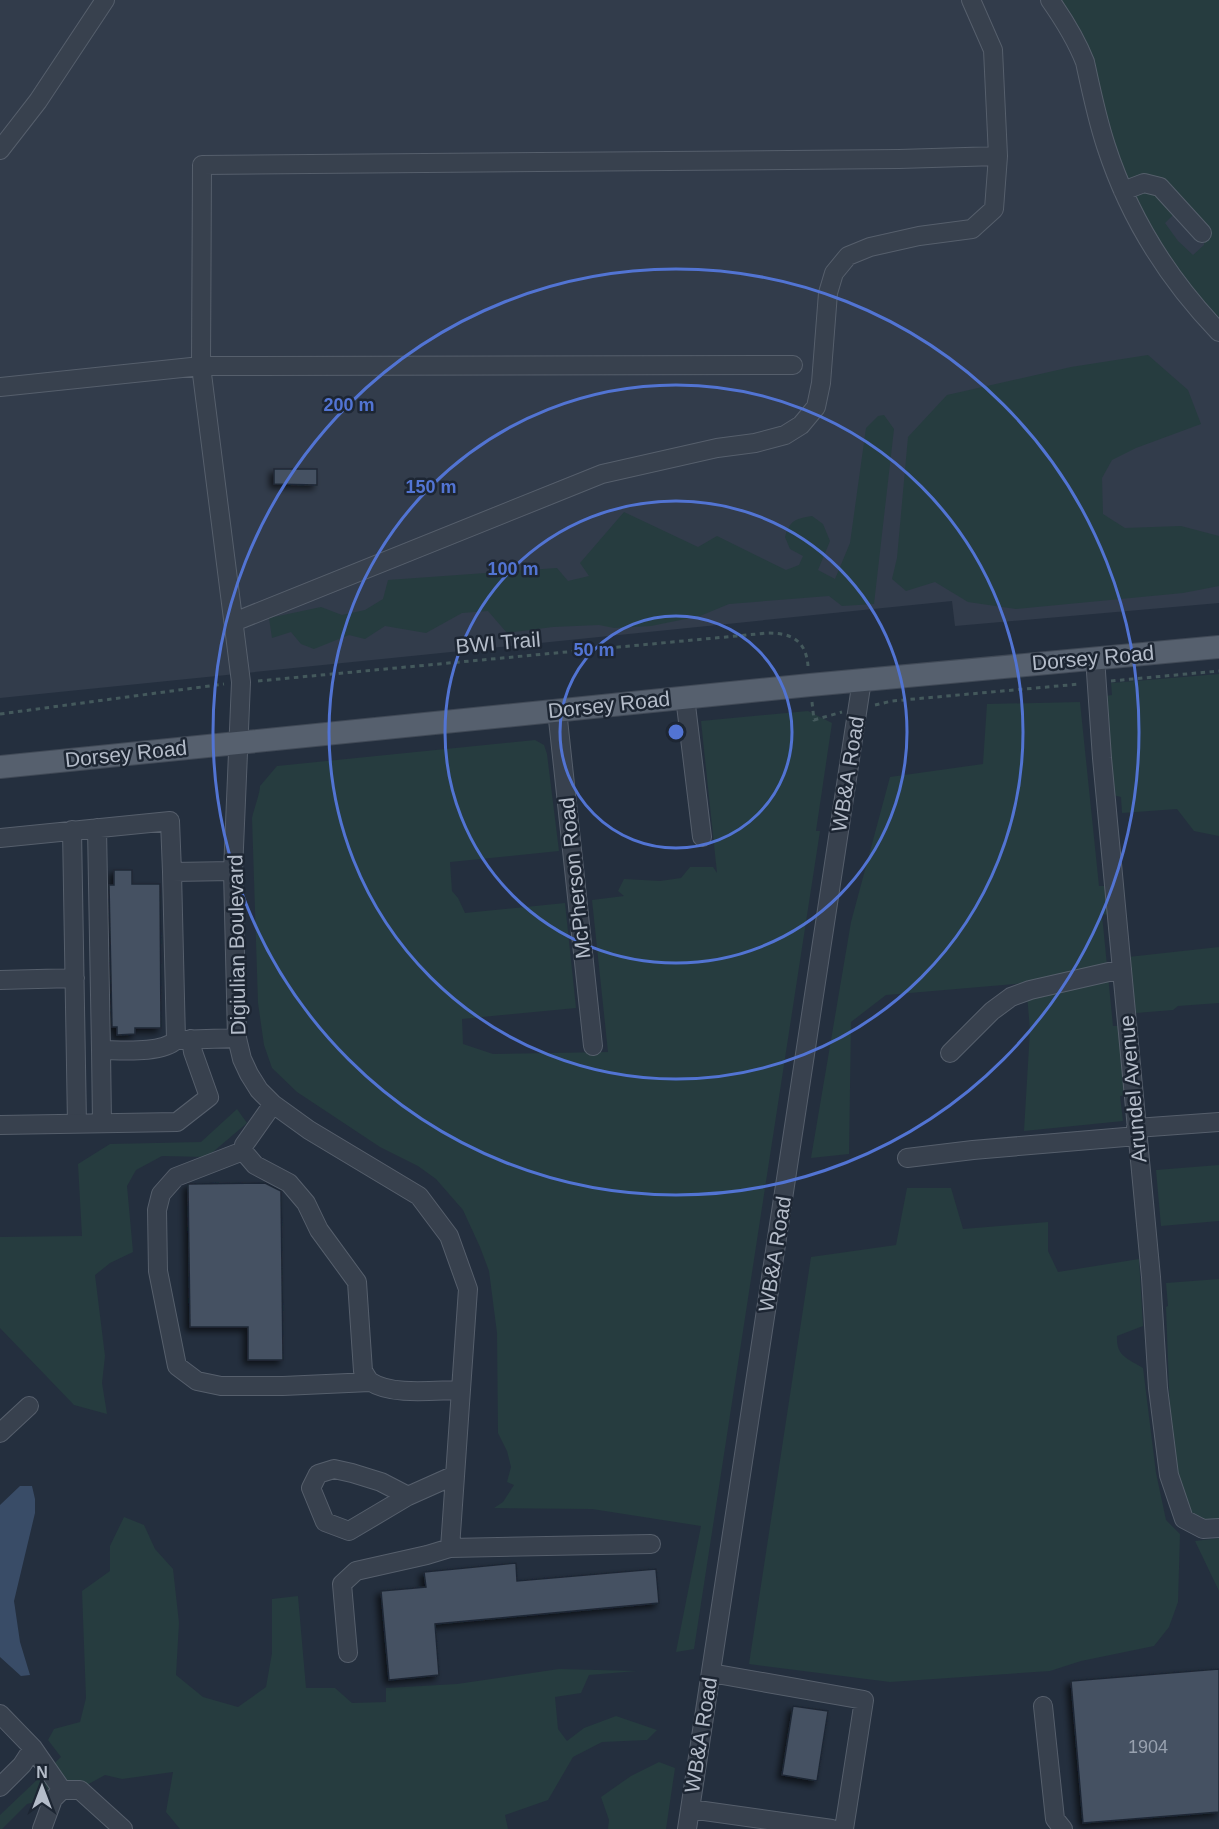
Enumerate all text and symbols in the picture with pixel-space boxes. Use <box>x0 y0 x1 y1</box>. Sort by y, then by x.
text: 200 m <box>323 395 375 415</box>
text: 150 m <box>405 477 457 497</box>
text: 100 m <box>487 559 539 579</box>
street label: BWI Trail <box>455 627 541 658</box>
text: 50 m <box>573 640 615 660</box>
street label: Dorsey Road <box>1031 641 1155 674</box>
street label: Dorsey Road <box>547 687 671 722</box>
street label: WB&A Road <box>827 714 868 833</box>
centre of rings <box>666 722 686 742</box>
street label: Dorsey Road <box>64 736 188 771</box>
street label: McPherson Road <box>555 796 594 960</box>
street label: Digiulian Boulevard <box>223 854 250 1036</box>
street label: Arundel Avenue <box>1115 1014 1150 1164</box>
street label: WB&A Road <box>754 1194 795 1313</box>
street label: WB&A Road <box>680 1675 721 1794</box>
house number: 1904 <box>1128 1737 1168 1757</box>
north arrow <box>12 1757 72 1817</box>
text: N <box>36 1764 48 1781</box>

